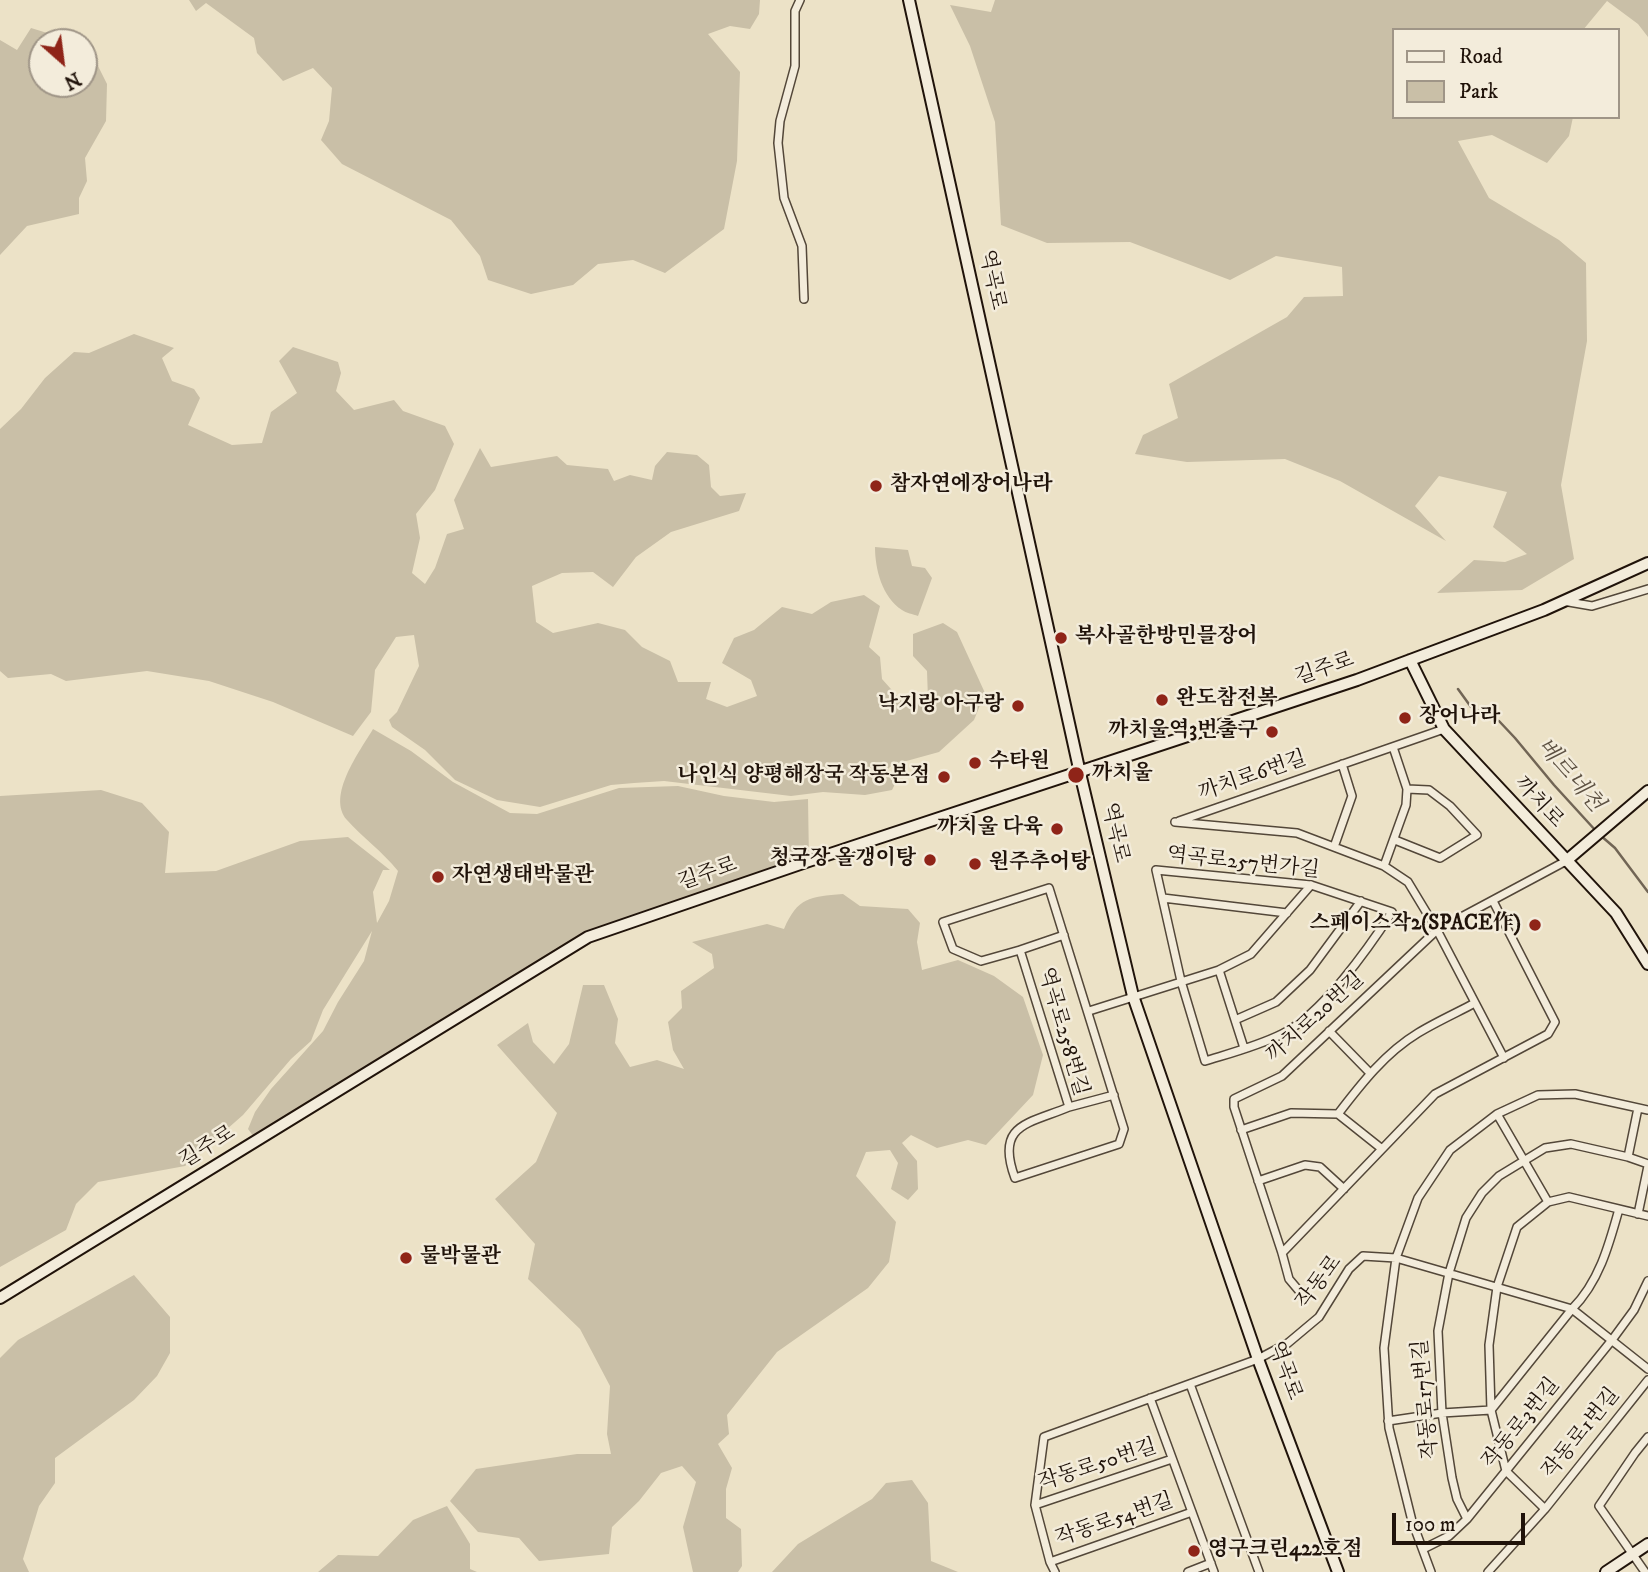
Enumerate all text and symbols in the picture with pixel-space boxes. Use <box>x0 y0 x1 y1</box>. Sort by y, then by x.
north arrow <box>28 28 98 98</box>
legend <box>1392 28 1620 119</box>
text: Road <box>1459 44 1503 70</box>
text: N <box>60 66 84 94</box>
text: Park <box>1459 79 1498 105</box>
street label: 역곡로 <box>972 248 1010 312</box>
place label: 참자연에장어나라 <box>890 473 1052 499</box>
marker: 참자연에장어나라 <box>868 478 884 494</box>
place label: 복사골한방민믈장어 <box>1075 625 1258 651</box>
marker: 복사골한방민믈장어 <box>1053 630 1069 646</box>
street label: 길주로 <box>1292 648 1358 692</box>
place label: 완도참전복 <box>1176 687 1277 713</box>
marker: 완도참전복 <box>1154 692 1170 708</box>
place label: 낙지랑 아구랑 <box>878 693 1004 719</box>
marker: 낙지랑 아구랑 <box>1010 698 1026 714</box>
place label: 장어나라 <box>1419 705 1500 731</box>
marker: 장어나라 <box>1397 710 1413 726</box>
place label: 까치울역3번출구 <box>1108 719 1258 745</box>
marker: 까치울역3번출구 <box>1264 724 1280 740</box>
water label: 베르네천 <box>1529 733 1609 819</box>
street label: 까치로6번길 <box>1196 747 1310 807</box>
place label: 수타원 <box>989 750 1050 776</box>
marker: 수타원 <box>967 755 983 771</box>
place label: 까치울 <box>1092 762 1153 788</box>
place label: 나인식 양평해장국 작동본점 <box>678 764 930 790</box>
marker: 까치울 <box>1066 765 1086 785</box>
marker: 나인식 양평해장국 작동본점 <box>936 769 952 785</box>
street label: 까치로 <box>1508 772 1568 834</box>
street label: 역곡로 <box>1095 801 1133 865</box>
place label: 까치울 다육 <box>937 816 1043 842</box>
marker: 까치울 다육 <box>1049 821 1065 837</box>
street label: 역곡로257번가길 <box>1165 843 1321 885</box>
place label: 청국장 올갱이탕 <box>769 847 916 873</box>
place label: 원주추어탕 <box>989 851 1090 877</box>
marker: 청국장 올갱이탕 <box>922 852 938 868</box>
street label: 길주로 <box>675 853 741 897</box>
marker: 원주추어탕 <box>967 856 983 872</box>
place label: 자연생태박물관 <box>452 864 594 890</box>
marker: 자연생태박물관 <box>430 869 446 885</box>
place label: 스페이스작2(SPACE作) <box>1310 912 1521 938</box>
marker: 스페이스작2(SPACE作) <box>1527 917 1543 933</box>
street label: 역곡로258번길 <box>1032 965 1092 1099</box>
street label: 까치로20번길 <box>1262 967 1370 1069</box>
street label: 길주로 <box>176 1121 240 1175</box>
place label: 물박물관 <box>420 1245 501 1271</box>
marker: 물박물관 <box>398 1250 414 1266</box>
street label: 작동로 <box>1292 1251 1348 1315</box>
street label: 역곡로 <box>1262 1338 1306 1404</box>
street label: 작동로17번길 <box>1409 1338 1445 1460</box>
street label: 작동로3번길 <box>1478 1374 1566 1474</box>
street label: 작동로1번길 <box>1538 1384 1626 1484</box>
street label: 작동로50번길 <box>1036 1435 1160 1497</box>
street label: 작동로54번길 <box>1053 1489 1177 1553</box>
scale bar <box>1396 1498 1529 1542</box>
text: 100 m <box>1405 1512 1456 1538</box>
place label: 영구크린422호점 <box>1208 1538 1362 1564</box>
marker: 영구크린422호점 <box>1186 1543 1202 1559</box>

